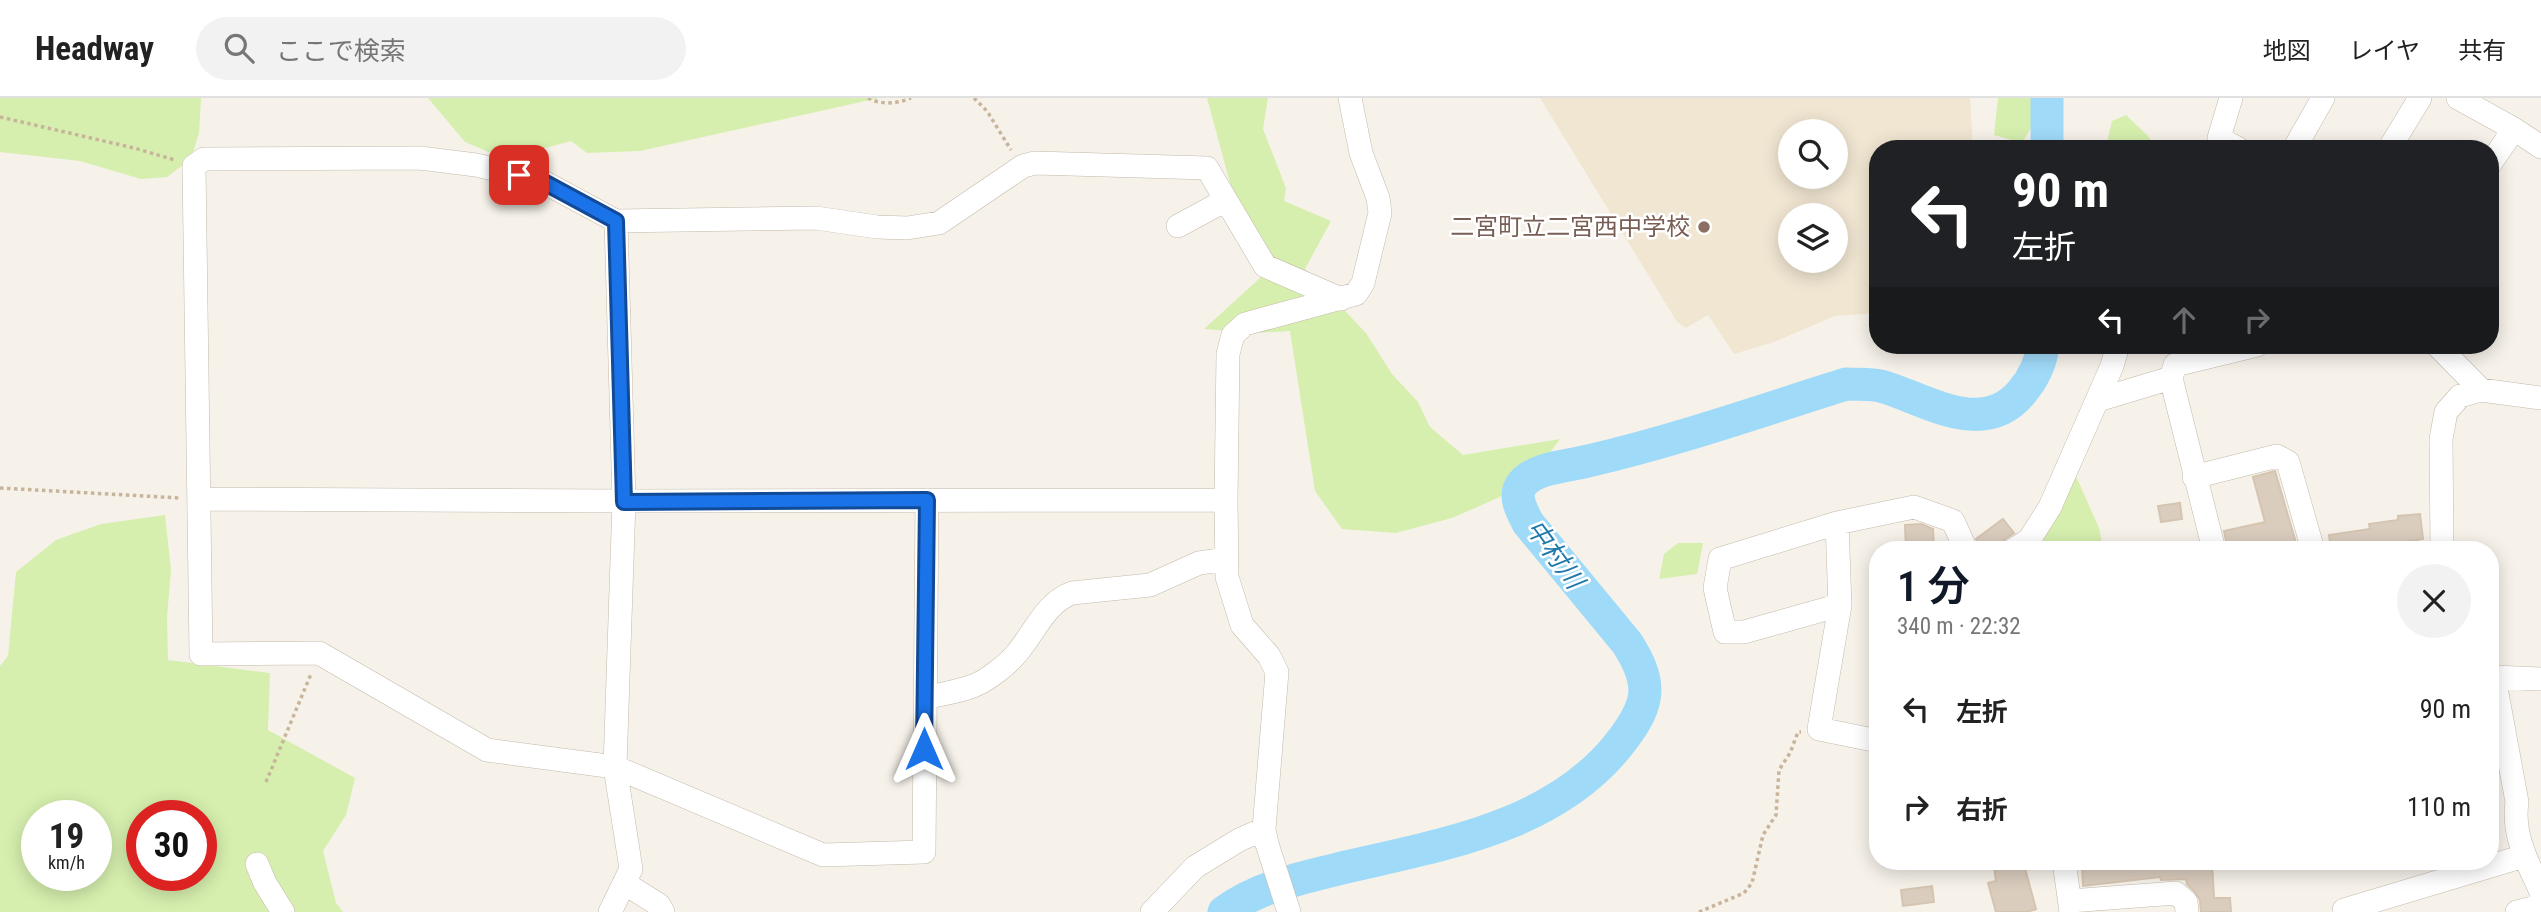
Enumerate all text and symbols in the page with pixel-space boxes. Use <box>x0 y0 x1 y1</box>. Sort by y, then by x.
search box <box>196 17 686 80</box>
text: Headway <box>35 29 154 68</box>
icon: search <box>220 29 258 67</box>
text: ここで検索 <box>276 36 406 66</box>
text: 地図 <box>2263 37 2311 65</box>
text: レイヤ <box>2349 37 2420 65</box>
text: 共有 <box>2458 37 2506 65</box>
map controls <box>1778 119 1848 273</box>
button: search <box>1778 119 1848 189</box>
pin <box>489 145 549 205</box>
icon: arrive <box>500 156 538 194</box>
text: 90 m <box>2012 162 2109 219</box>
icon: left <box>1897 168 1988 259</box>
button: layers <box>1778 203 1848 273</box>
place label: 二宮町立二宮西中学校 <box>1450 213 1690 241</box>
marker: 二宮町立二宮西中学校 <box>1696 219 1712 235</box>
text: 左折 <box>2012 228 2076 266</box>
icon: left <box>2092 301 2130 339</box>
icon: ahead <box>2165 301 2203 339</box>
icon: right <box>2238 301 2276 339</box>
water label: 中村川 <box>1520 514 1592 597</box>
text: 1 分 <box>1897 562 1970 611</box>
button: close <box>2397 564 2471 638</box>
text: 340 m · 22:32 <box>1897 613 2021 640</box>
icon: left <box>1897 690 1935 728</box>
text: 90 m <box>2420 694 2471 724</box>
text: 左折 <box>1956 697 2008 727</box>
position arrow <box>887 712 961 786</box>
icon: right <box>1897 788 1935 826</box>
text: 110 m <box>2407 792 2471 822</box>
text: 右折 <box>1956 795 2008 825</box>
speed limit sign: 30 <box>126 800 217 891</box>
text: 19 <box>49 816 84 857</box>
text: km/h <box>48 852 85 873</box>

